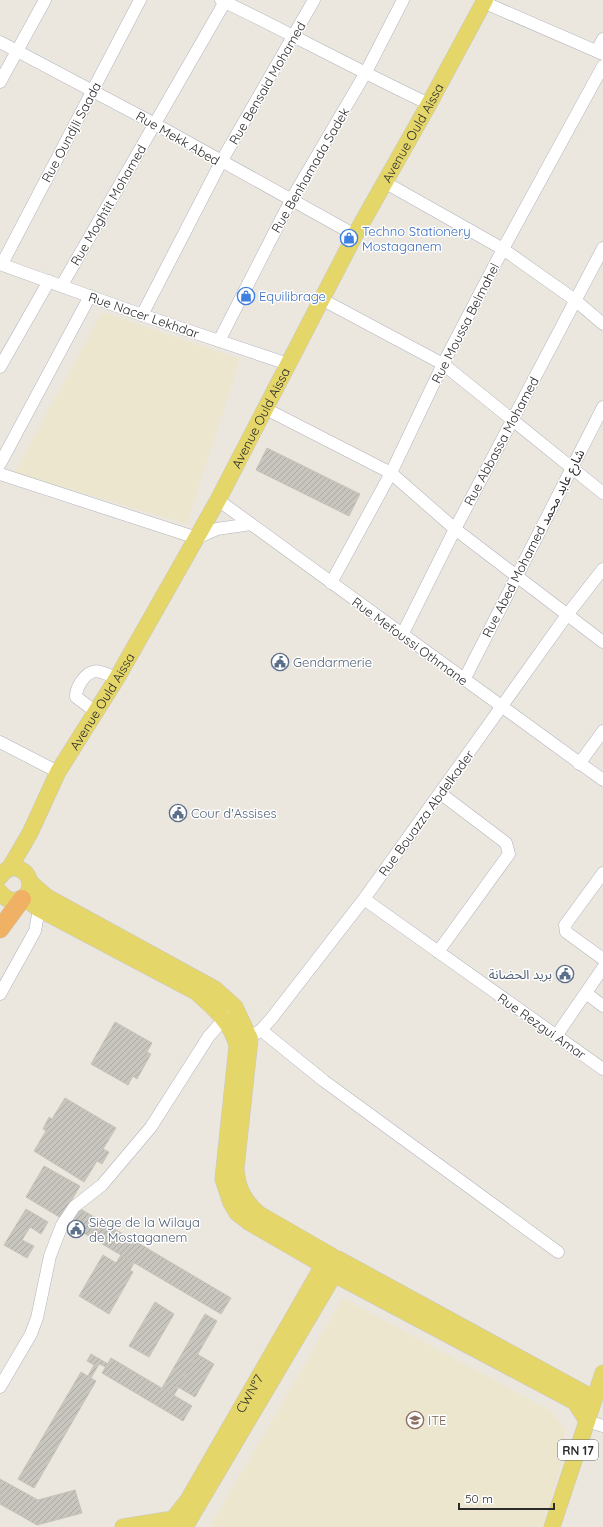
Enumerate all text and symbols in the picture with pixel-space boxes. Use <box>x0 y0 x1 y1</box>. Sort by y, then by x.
street label: Rue Bensaid Mohamed <box>225 19 309 147</box>
street label: Rue Oundjli Saada <box>38 79 104 185</box>
street label: Avenue Ould Aissa <box>378 80 447 185</box>
street label: Rue Benhamada Sadek <box>268 105 352 235</box>
street label: Rue Mekk Abed <box>133 108 223 168</box>
street label: Rue Moghtit Mohamed <box>67 142 149 268</box>
place label: Techno Stationery Mostaganem <box>362 223 471 254</box>
shop icon: Techno Stationery Mostaganem <box>339 228 359 248</box>
street label: Rue Moussa Belmahel <box>428 260 502 386</box>
shop icon: Equilibrage <box>236 286 256 306</box>
place label: Equilibrage <box>259 288 326 304</box>
street label: Rue Nacer Lekhdar <box>86 289 202 341</box>
street label: Avenue Ould Aissa <box>228 365 293 471</box>
street label: Rue Abbassa Mohamed <box>460 374 542 508</box>
street label: Rue Abed Mohamed شارع عابد محمد <box>478 446 590 641</box>
street label: Rue Mefoussi Othmane <box>349 594 471 688</box>
street label: Avenue Ould Aissa <box>66 650 138 753</box>
public building icon: Gendarmerie <box>270 652 290 672</box>
place label: Gendarmerie <box>293 654 372 670</box>
street label: Rue Bouazza Abdelkader <box>375 747 477 879</box>
public building icon: Cour d'Assises <box>168 803 188 823</box>
place label: Cour d'Assises <box>191 805 277 821</box>
public building icon: بريد الحضانة <box>555 964 575 984</box>
place label: بريد الحضانة <box>489 966 552 982</box>
street label: Rue Rezgui Amar <box>495 990 589 1062</box>
place label: Siège de la Wilaya de Mostaganem <box>89 1214 200 1245</box>
public building icon: Siège de la Wilaya de Mostaganem <box>66 1219 86 1239</box>
street label: CWN°7 <box>232 1371 267 1416</box>
school or university icon: ITE <box>405 1410 425 1430</box>
place label: ITE <box>428 1412 447 1428</box>
road number: RN 17 <box>558 1440 598 1460</box>
scale bar <box>459 1485 554 1511</box>
text: 50 m <box>465 1491 493 1506</box>

